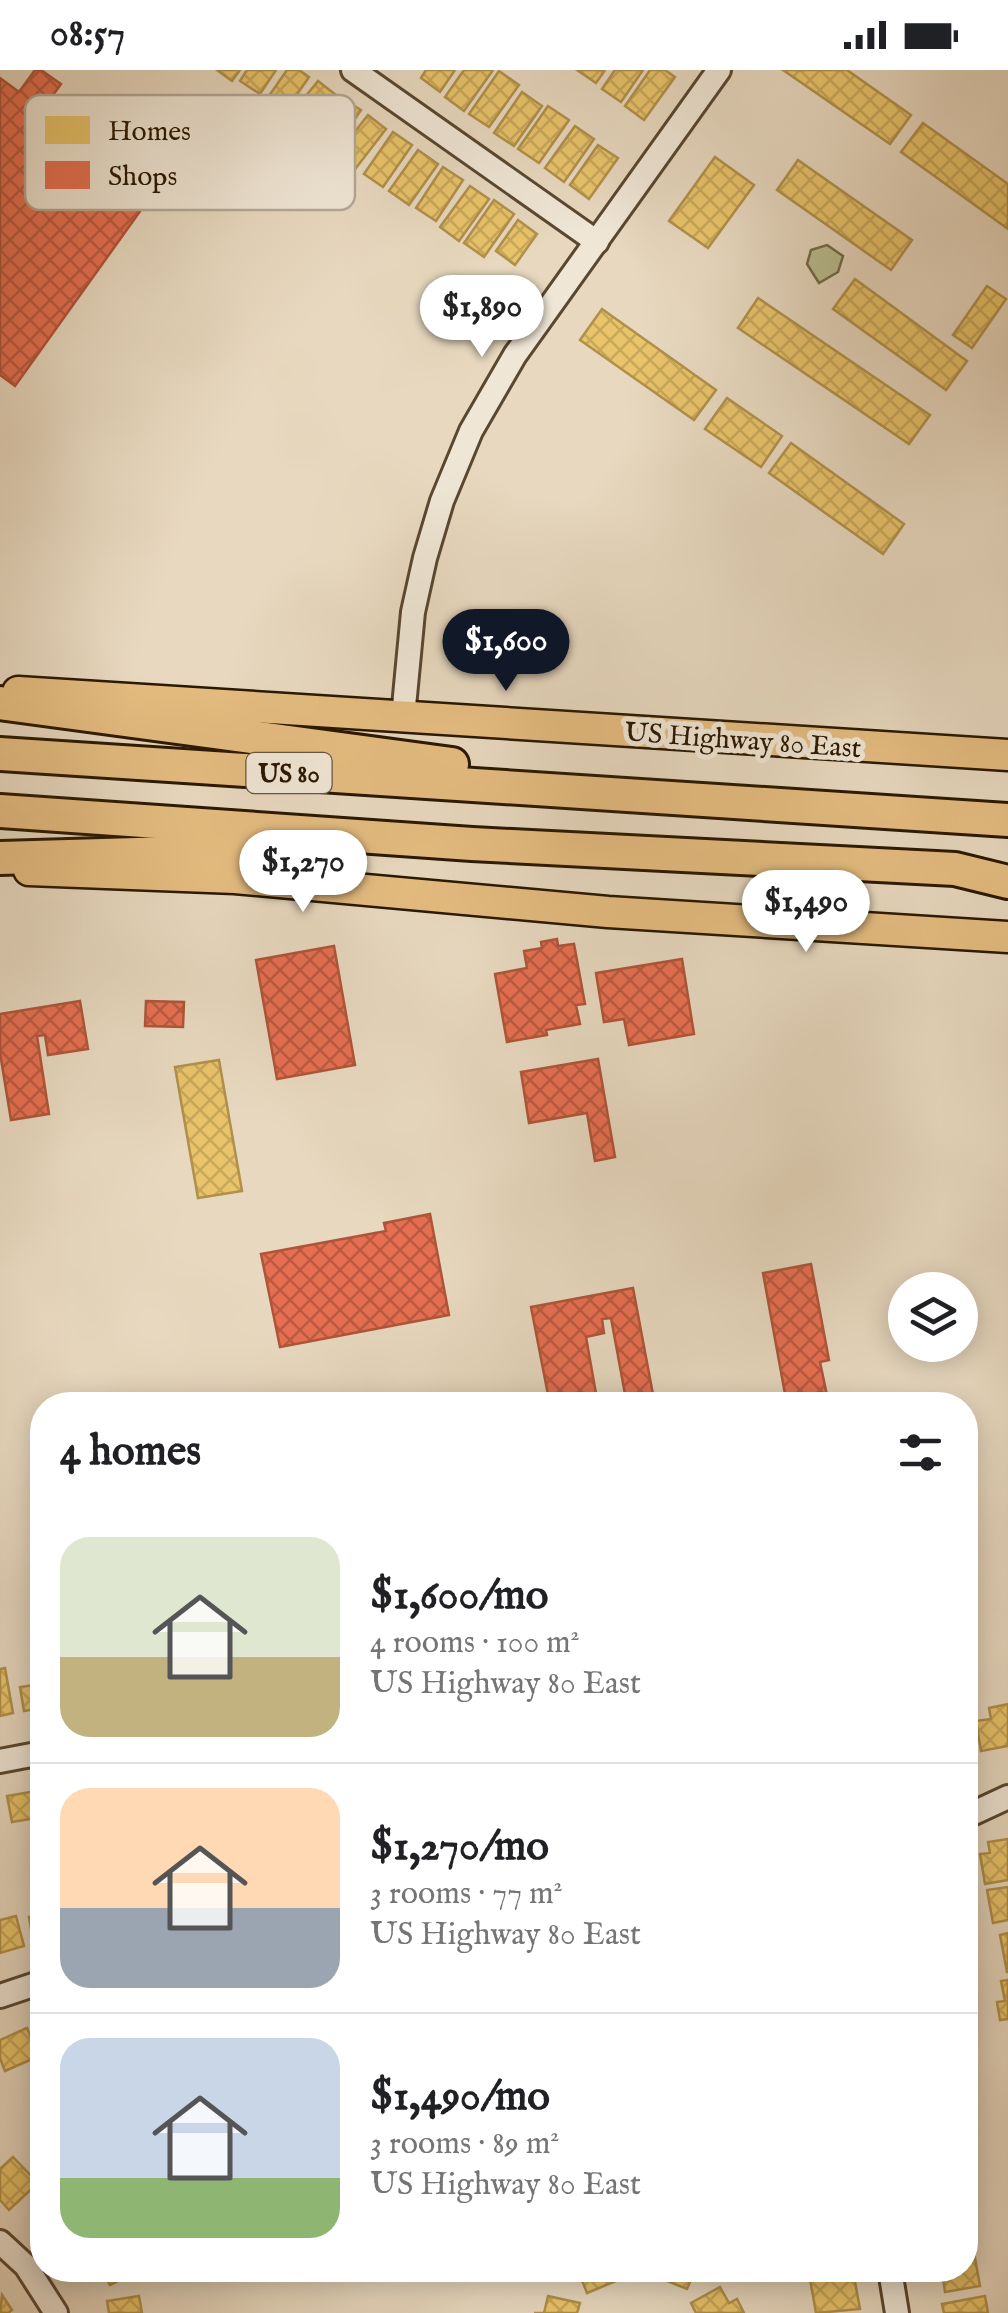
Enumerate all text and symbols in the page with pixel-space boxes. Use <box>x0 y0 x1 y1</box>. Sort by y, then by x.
text: 08:57 <box>50 11 125 59</box>
legend <box>25 95 355 210</box>
text: Homes <box>108 115 191 150</box>
text: Shops <box>108 160 177 195</box>
pin: $1,890 <box>401 275 563 360</box>
text: $1,890 <box>442 287 522 328</box>
pin: $1,600 <box>425 609 587 694</box>
text: $1,600 <box>464 621 548 662</box>
street label: US Highway 80 East <box>623 716 863 767</box>
road number: US 80 <box>246 753 332 793</box>
pin: $1,270 <box>222 830 384 915</box>
text: $1,270 <box>261 842 345 883</box>
pin: $1,490 <box>725 870 887 955</box>
text: $1,490 <box>764 882 848 923</box>
map controls <box>888 1272 978 1362</box>
button: layers <box>888 1272 978 1362</box>
icon: filters <box>893 1425 948 1480</box>
text: 4 homes <box>60 1426 201 1479</box>
text: $1,600/mo <box>370 1570 548 1623</box>
icon: home <box>140 1577 260 1697</box>
text: 4 rooms · 100 m² <box>370 1623 580 1664</box>
text: US Highway 80 East <box>370 1664 641 1705</box>
text: $1,270/mo <box>370 1821 549 1874</box>
icon: home <box>140 1828 260 1948</box>
text: 3 rooms · 77 m² <box>370 1874 563 1915</box>
text: US Highway 80 East <box>370 1915 641 1956</box>
text: $1,490/mo <box>370 2071 550 2124</box>
icon: home <box>140 2078 260 2198</box>
text: 3 rooms · 89 m² <box>370 2124 559 2165</box>
text: US Highway 80 East <box>370 2165 641 2206</box>

